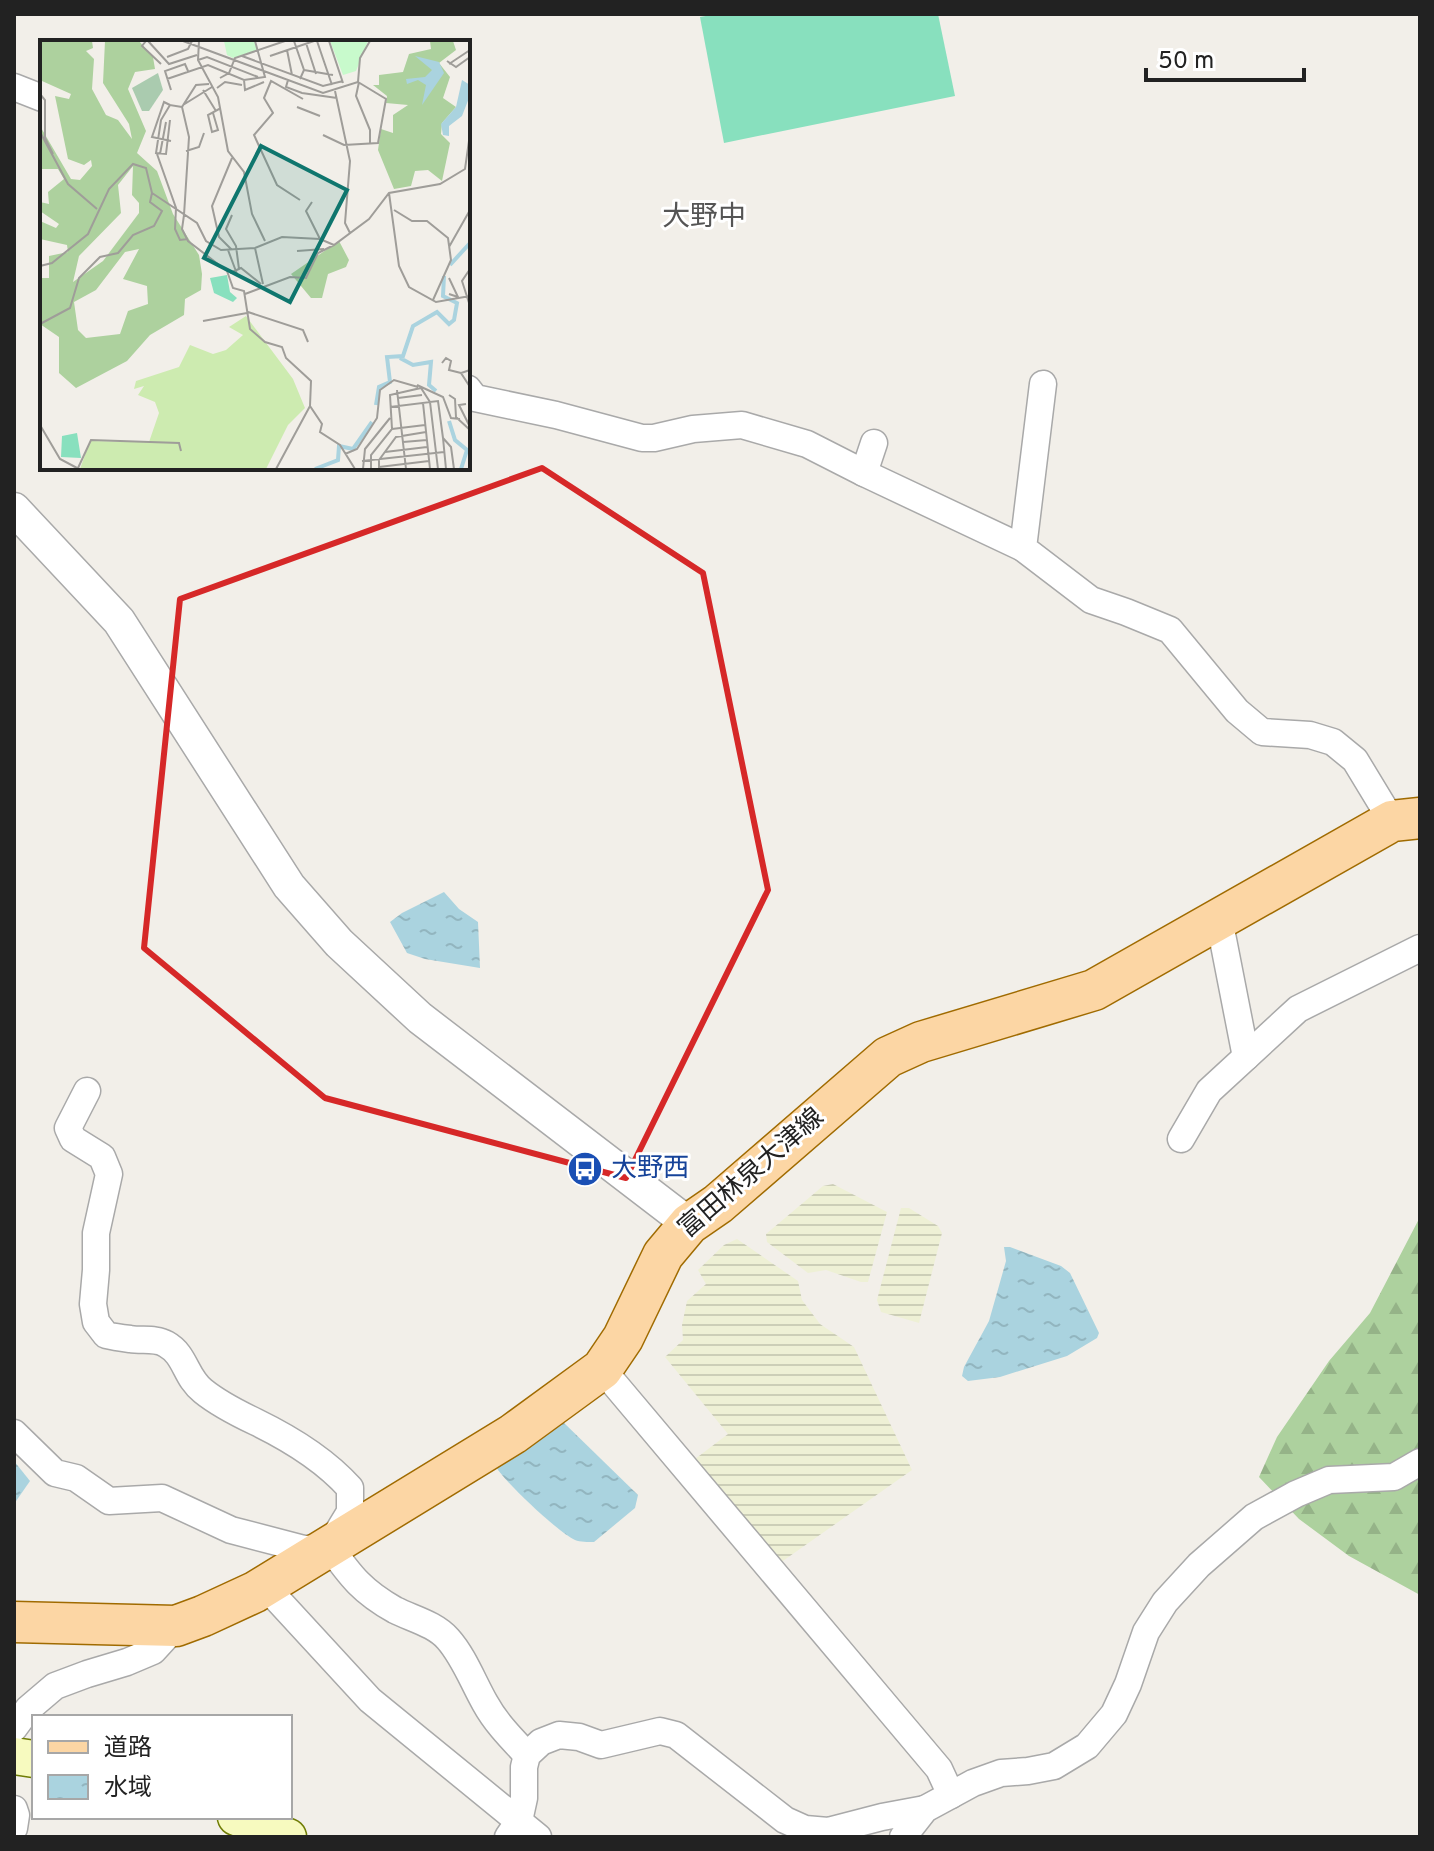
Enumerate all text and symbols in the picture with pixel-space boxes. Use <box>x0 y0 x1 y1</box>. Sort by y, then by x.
scale bar <box>1146 32 1304 82</box>
inset map <box>40 40 470 470</box>
text: 50 m <box>1158 47 1214 77</box>
district label: 大野中 <box>662 200 746 236</box>
street label: 富田林泉大津線 <box>672 1102 832 1246</box>
bus stop icon: 大野西 <box>566 1150 604 1188</box>
place label: 大野西 <box>611 1153 689 1186</box>
legend <box>32 1715 292 1819</box>
text: 道路 <box>104 1734 152 1764</box>
text: 水域 <box>104 1774 152 1804</box>

